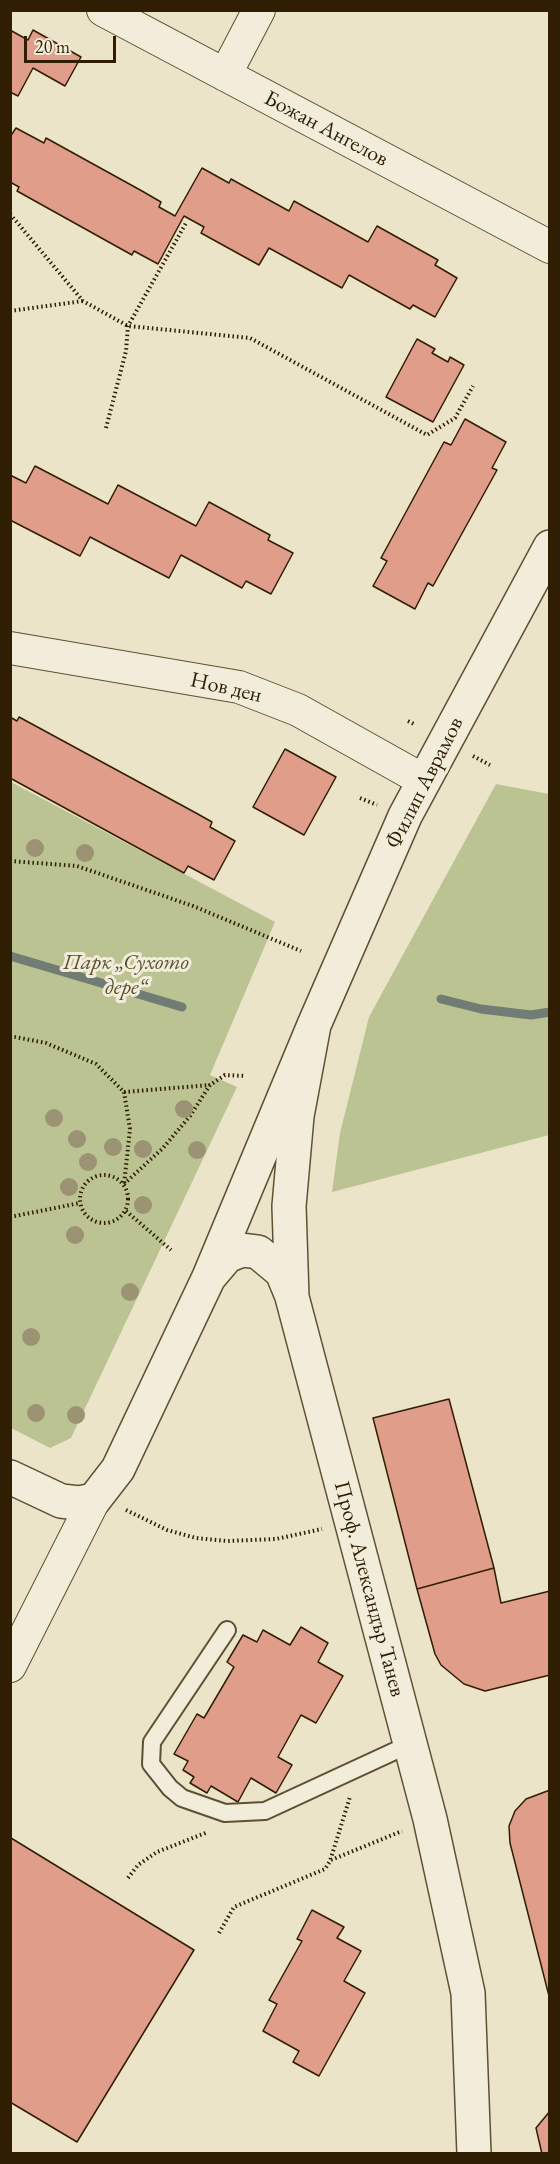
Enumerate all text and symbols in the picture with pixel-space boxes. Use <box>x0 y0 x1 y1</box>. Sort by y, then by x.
scale bar <box>27 24 118 62</box>
text: 20 m <box>35 35 70 58</box>
street label: Божан Ангелов <box>259 85 393 173</box>
street label: Нов ден <box>188 667 264 709</box>
street label: Филип Аврамов <box>380 713 470 853</box>
park label: Парк „Сухото дере“ <box>63 950 189 1002</box>
street label: Проф. Александър Танев <box>327 1478 411 1700</box>

